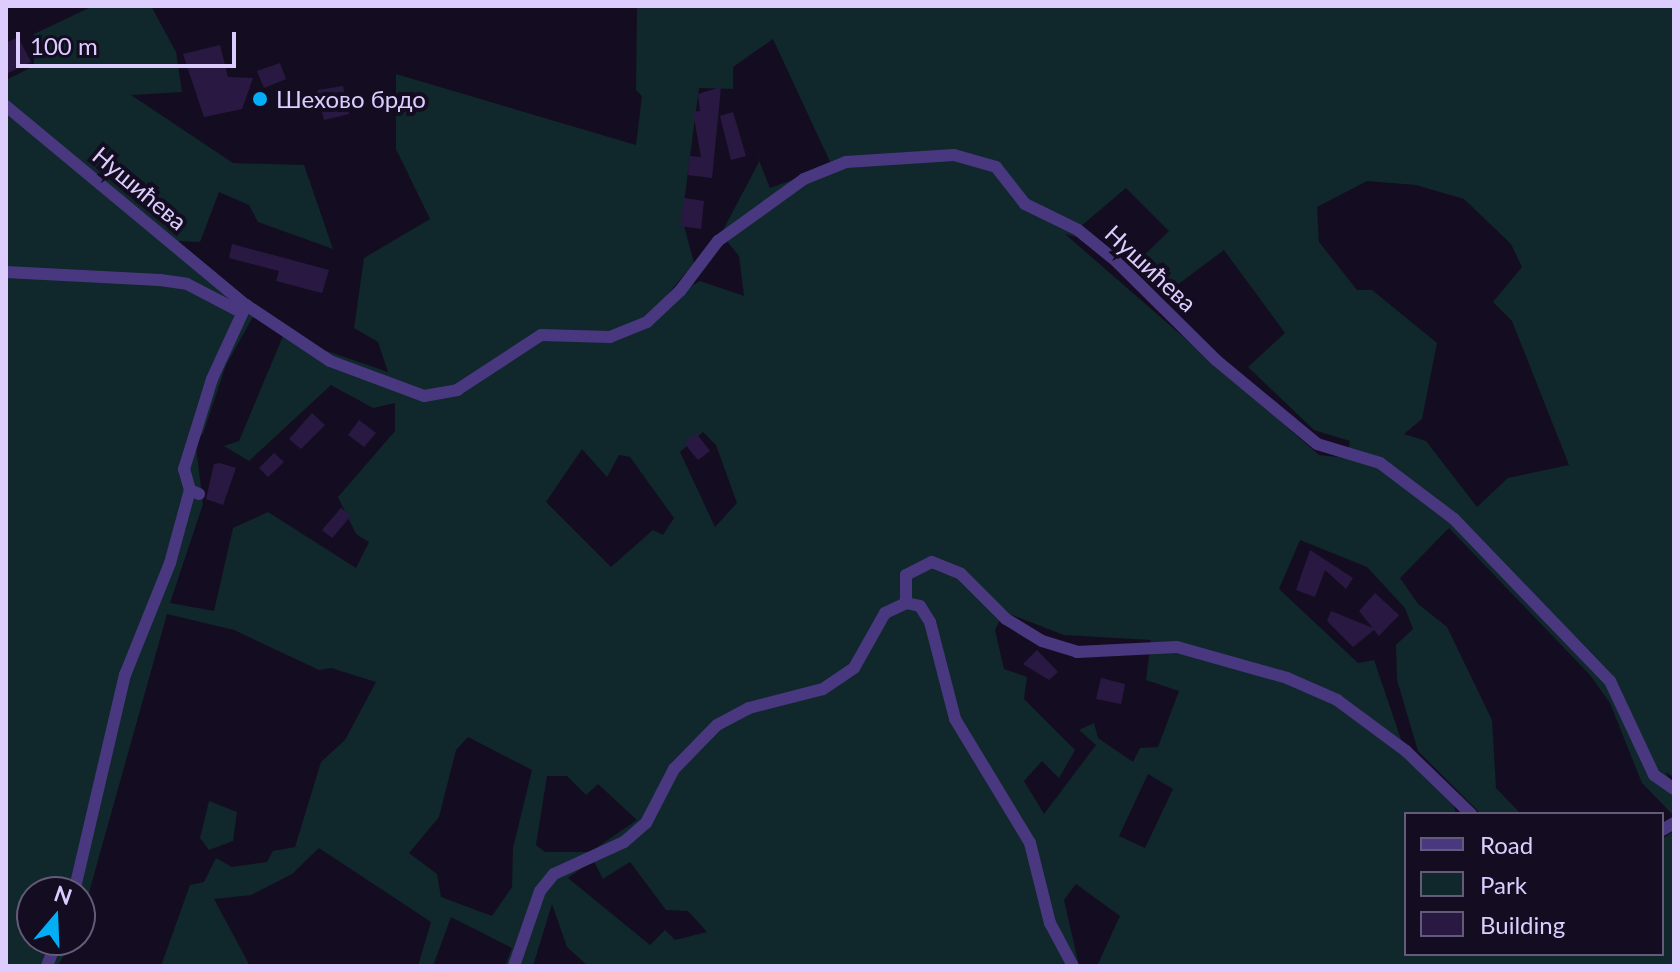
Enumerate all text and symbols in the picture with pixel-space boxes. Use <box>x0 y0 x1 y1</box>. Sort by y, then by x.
scale bar <box>20 16 240 66</box>
text: 100 m <box>30 31 98 60</box>
place label: Шехово брдо <box>276 85 426 113</box>
marker: Шехово брдо <box>251 90 269 108</box>
street label: Нушићева <box>87 140 193 236</box>
street label: Нушићева <box>1100 219 1202 317</box>
legend <box>1404 812 1664 956</box>
text: Road <box>1480 830 1533 859</box>
text: Park <box>1480 870 1527 899</box>
north arrow <box>16 876 96 956</box>
text: N <box>51 879 76 910</box>
text: Building <box>1480 910 1565 939</box>

